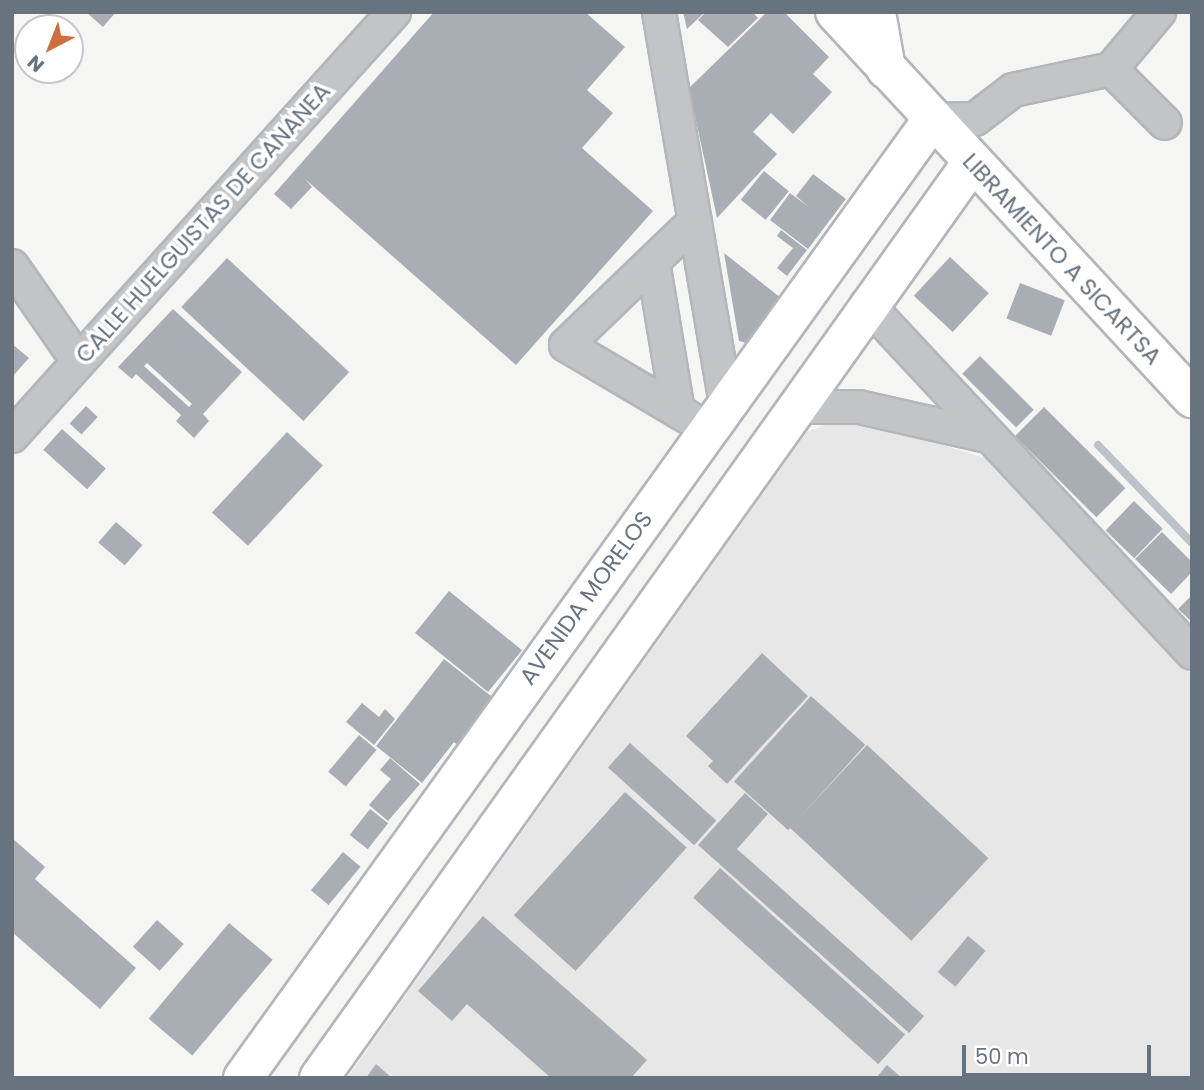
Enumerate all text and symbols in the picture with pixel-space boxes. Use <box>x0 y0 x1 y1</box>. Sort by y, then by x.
north arrow <box>14 14 84 84</box>
text: N <box>22 49 50 78</box>
street label: CALLE HUELGUISTAS DE CANANEA <box>70 77 336 369</box>
street label: LIBRAMIENTO A SICARTSA <box>957 148 1167 370</box>
street label: AVENIDA MORELOS <box>514 506 658 690</box>
scale bar <box>966 1030 1155 1074</box>
text: 50 m <box>975 1042 1029 1071</box>

